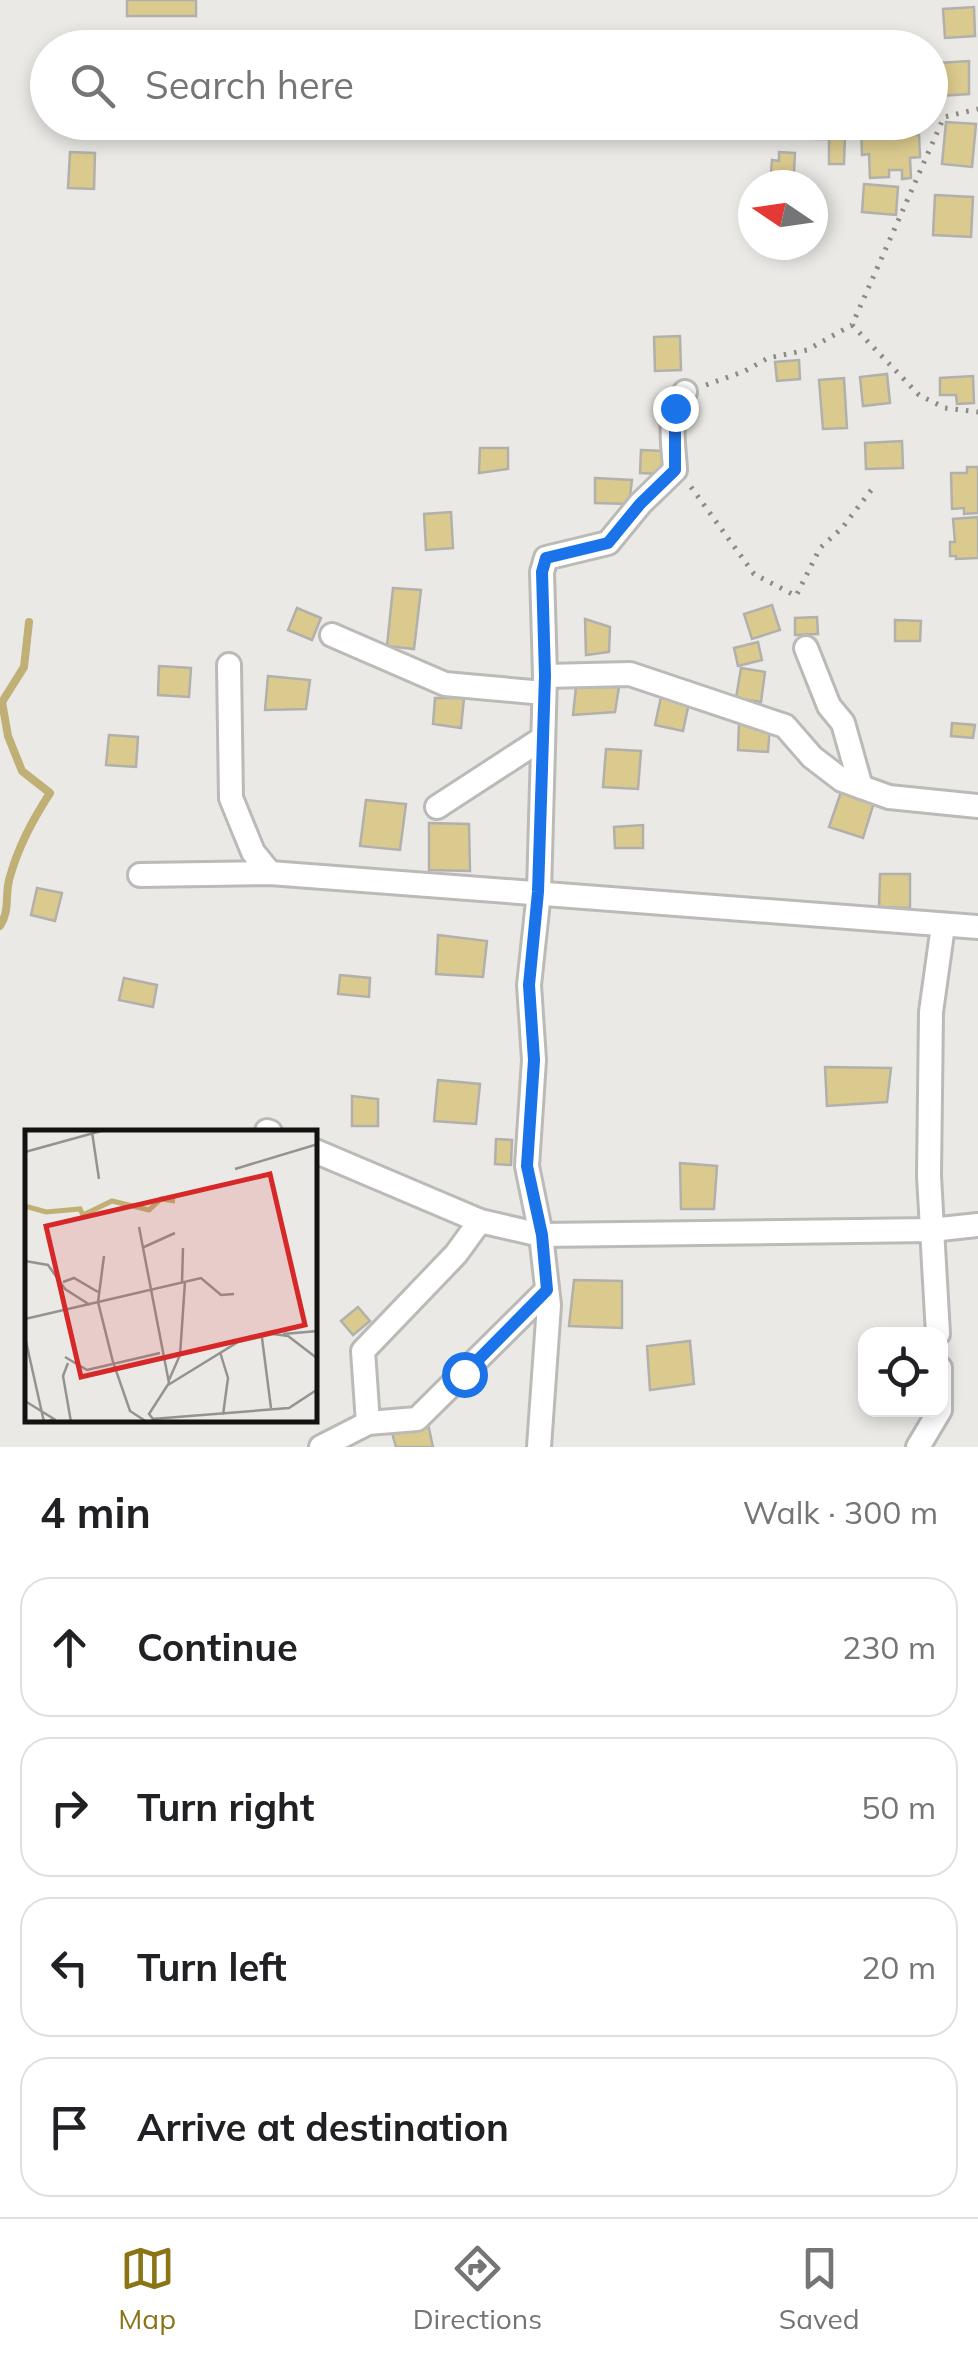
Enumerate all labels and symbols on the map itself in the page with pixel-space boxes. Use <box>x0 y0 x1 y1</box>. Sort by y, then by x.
north arrow <box>738 170 828 260</box>
route end <box>653 386 699 432</box>
inset map <box>25 1130 318 1422</box>
route start <box>442 1352 488 1398</box>

